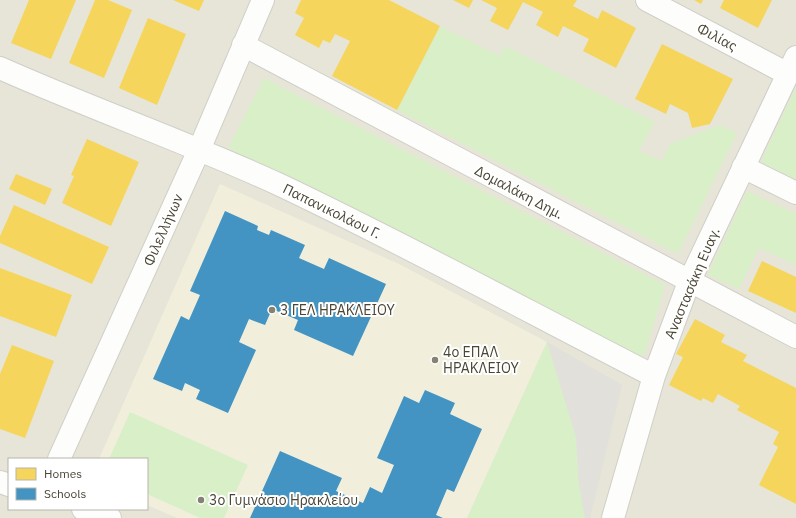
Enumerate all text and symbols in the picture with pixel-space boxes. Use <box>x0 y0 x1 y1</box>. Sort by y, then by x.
street label: Φιλίας <box>694 19 740 55</box>
street label: Δομαλάκη Δημ. <box>472 161 566 223</box>
street label: Παπανικολάου Γ. <box>280 180 384 242</box>
street label: Φιλελλήνων <box>139 191 187 269</box>
street label: Αναστασάκη Ευαγ. <box>660 225 724 341</box>
place label: 3 ΓΕΛ ΗΡΑΚΛΕΙΟΥ <box>280 301 396 319</box>
marker: 3 ΓΕΛ ΗΡΑΚΛΕΙΟΥ <box>267 305 277 315</box>
place label: 4ο ΕΠΑΛ ΗΡΑΚΛΕΙΟΥ <box>443 343 520 377</box>
marker: 4ο ΕΠΑΛ ΗΡΑΚΛΕΙΟΥ <box>430 355 440 365</box>
legend <box>8 458 148 510</box>
text: Homes <box>44 466 82 481</box>
text: Schools <box>44 486 87 501</box>
place label: 3ο Γυμνάσιο Ηρακλείου <box>209 491 358 509</box>
marker: 3ο Γυμνάσιο Ηρακλείου <box>196 495 206 505</box>

